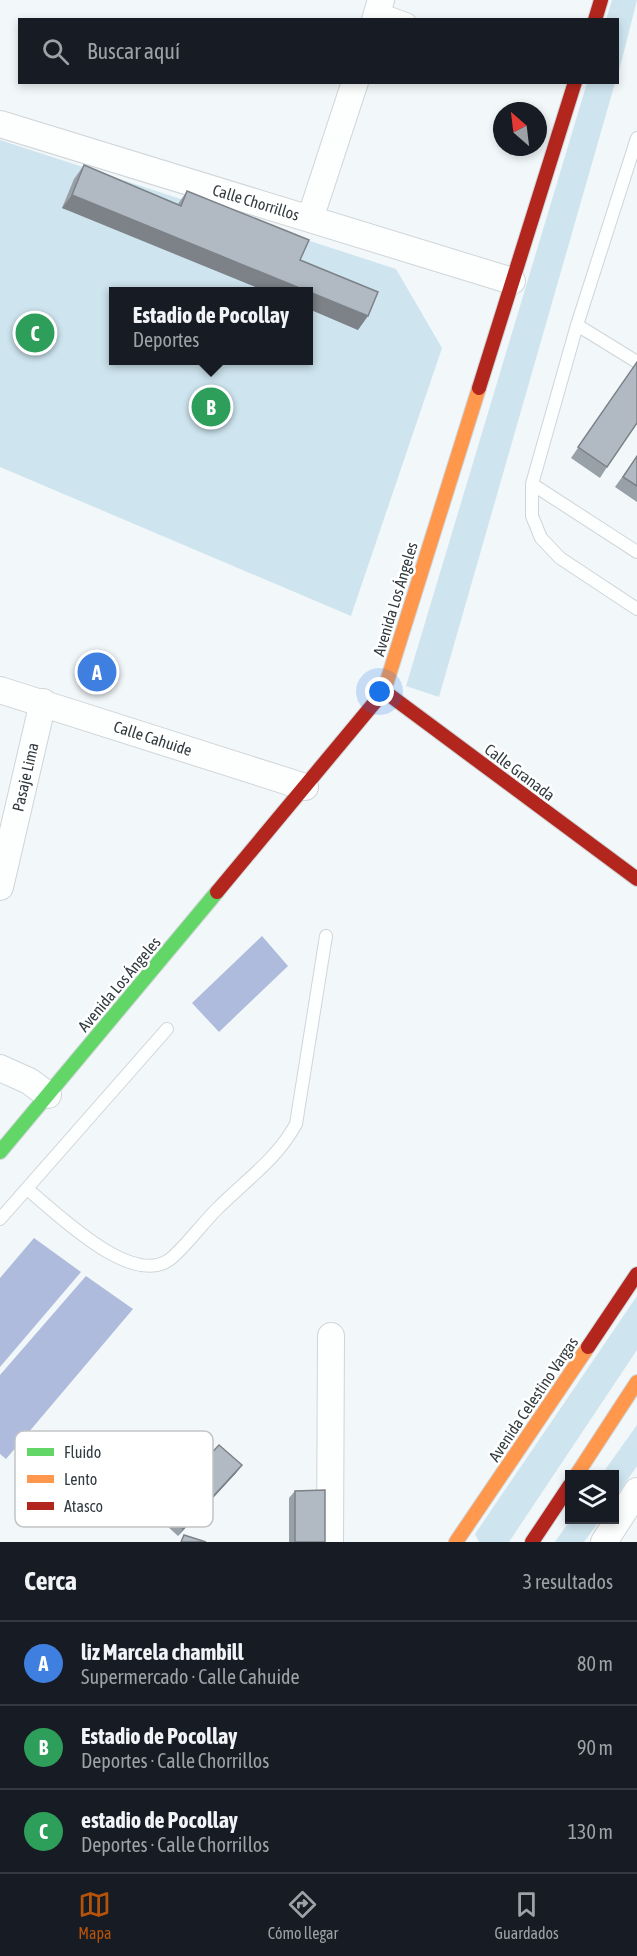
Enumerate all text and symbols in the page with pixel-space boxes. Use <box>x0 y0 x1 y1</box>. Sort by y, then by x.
search box <box>18 18 619 84</box>
icon: search <box>39 35 72 68</box>
text: Buscar aquí <box>87 38 180 64</box>
north arrow <box>493 102 547 156</box>
street label: Calle Chorrillos <box>211 180 302 224</box>
popup <box>109 287 313 365</box>
text: Estadio de Pocollay <box>133 302 289 328</box>
pin: C <box>15 310 54 356</box>
text: Deportes <box>133 328 199 351</box>
pin: B <box>192 384 230 430</box>
street label: Avenida Los Ángeles <box>369 540 422 658</box>
pin: A <box>78 650 116 694</box>
your location <box>365 677 394 706</box>
street label: Calle Cahuide <box>112 717 194 759</box>
street label: Calle Granada <box>481 740 559 804</box>
street label: Pasaje Lima <box>8 741 43 813</box>
street label: Avenida Los Ángeles <box>74 933 165 1036</box>
street label: Avenida Celestino Vargas <box>485 1333 582 1465</box>
legend <box>15 1431 213 1527</box>
text: Fluido <box>64 1443 101 1461</box>
text: Lento <box>64 1470 97 1488</box>
map controls <box>565 1470 619 1524</box>
button: layers <box>565 1470 619 1524</box>
text: Atasco <box>64 1497 103 1515</box>
text: Cerca <box>24 1566 77 1596</box>
text: 3 resultados <box>523 1570 613 1593</box>
text: liz Marcela chambill <box>81 1639 244 1665</box>
text: A <box>39 1652 48 1675</box>
text: 80 m <box>577 1652 613 1675</box>
text: Supermercado · Calle Cahuide <box>81 1665 300 1688</box>
text: Estadio de Pocollay <box>81 1723 237 1749</box>
text: B <box>39 1736 48 1759</box>
text: 90 m <box>577 1736 613 1759</box>
text: Deportes · Calle Chorrillos <box>81 1749 269 1772</box>
text: estadio de Pocollay <box>81 1807 238 1833</box>
text: C <box>39 1820 48 1843</box>
text: 130 m <box>568 1820 613 1843</box>
text: Deportes · Calle Chorrillos <box>81 1833 269 1856</box>
tab: Mapa <box>78 1888 111 1942</box>
tab: Cómo llegar <box>268 1888 338 1942</box>
tab: Guardados <box>495 1888 559 1942</box>

